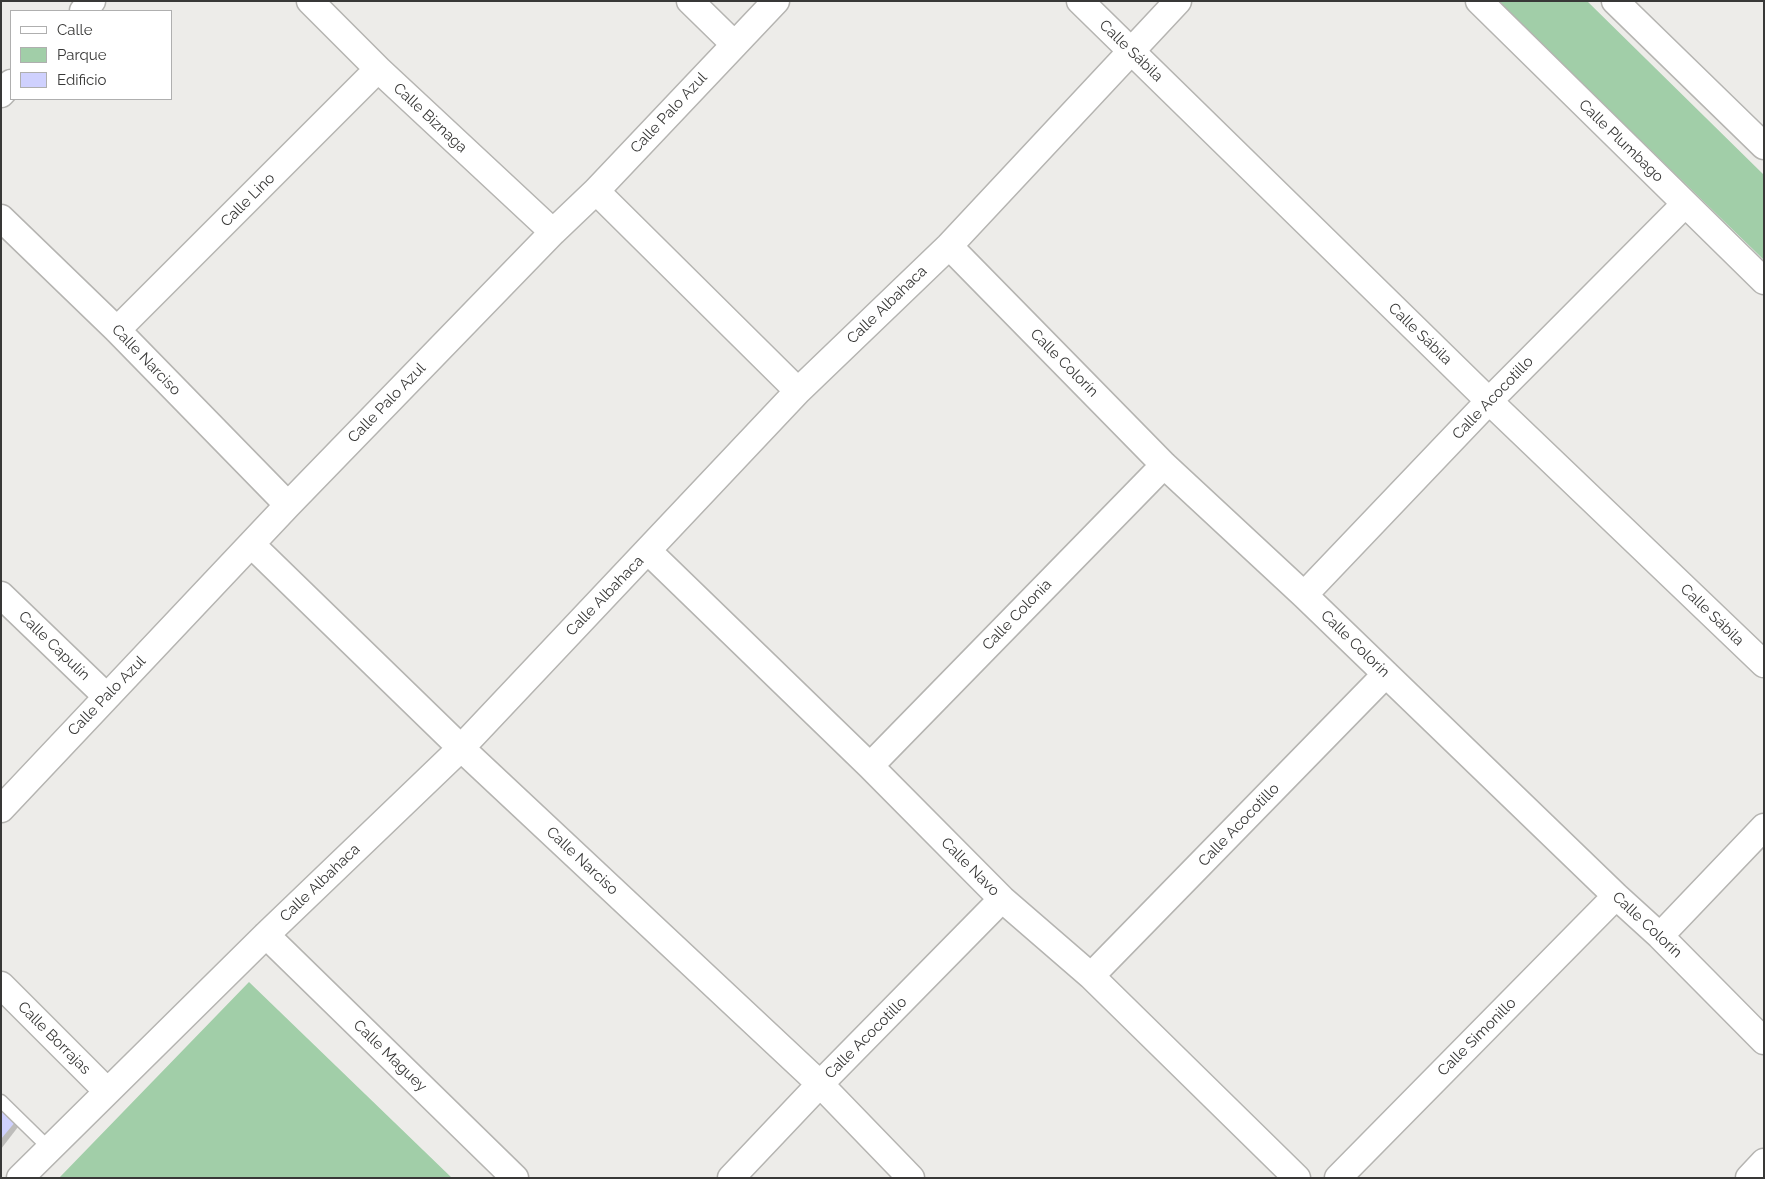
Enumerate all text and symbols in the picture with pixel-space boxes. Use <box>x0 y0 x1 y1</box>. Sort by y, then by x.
legend <box>10 10 172 100</box>
street label: Calle Sábila <box>1096 16 1166 86</box>
text: Calle <box>57 21 92 39</box>
text: Parque <box>57 46 106 64</box>
street label: Calle Palo Azul <box>627 69 711 157</box>
text: Edificio <box>57 71 107 89</box>
street label: Calle Biznaga <box>389 79 471 157</box>
street label: Calle Plumbago <box>1575 96 1667 186</box>
street label: Calle Lino <box>217 169 279 231</box>
street label: Calle Albahaca <box>843 262 931 348</box>
street label: Calle Sábila <box>1385 299 1455 369</box>
street label: Calle Narciso <box>108 321 184 399</box>
street label: Calle Colorín <box>1026 325 1102 401</box>
street label: Calle Acocotillo <box>1449 353 1537 443</box>
street label: Calle Palo Azul <box>344 359 430 447</box>
street label: Calle Albahaca <box>562 552 648 640</box>
street label: Calle Colonia <box>979 576 1055 654</box>
street label: Calle Sábila <box>1677 580 1747 650</box>
street label: Calle Colorín <box>1317 607 1393 681</box>
street label: Calle Capulín <box>15 608 93 684</box>
street label: Calle Palo Azul <box>64 652 150 740</box>
street label: Calle Acocotillo <box>1195 780 1283 870</box>
street label: Calle Narciso <box>542 823 622 899</box>
street label: Calle Navo <box>937 834 1003 900</box>
street label: Calle Albahaca <box>276 840 364 926</box>
street label: Calle Colorín <box>1608 888 1686 962</box>
street label: Calle Acocotillo <box>821 993 911 1083</box>
street label: Calle Simonillo <box>1434 994 1520 1080</box>
street label: Calle Borrajas <box>14 998 94 1078</box>
street label: Calle Maguey <box>349 1016 431 1096</box>

